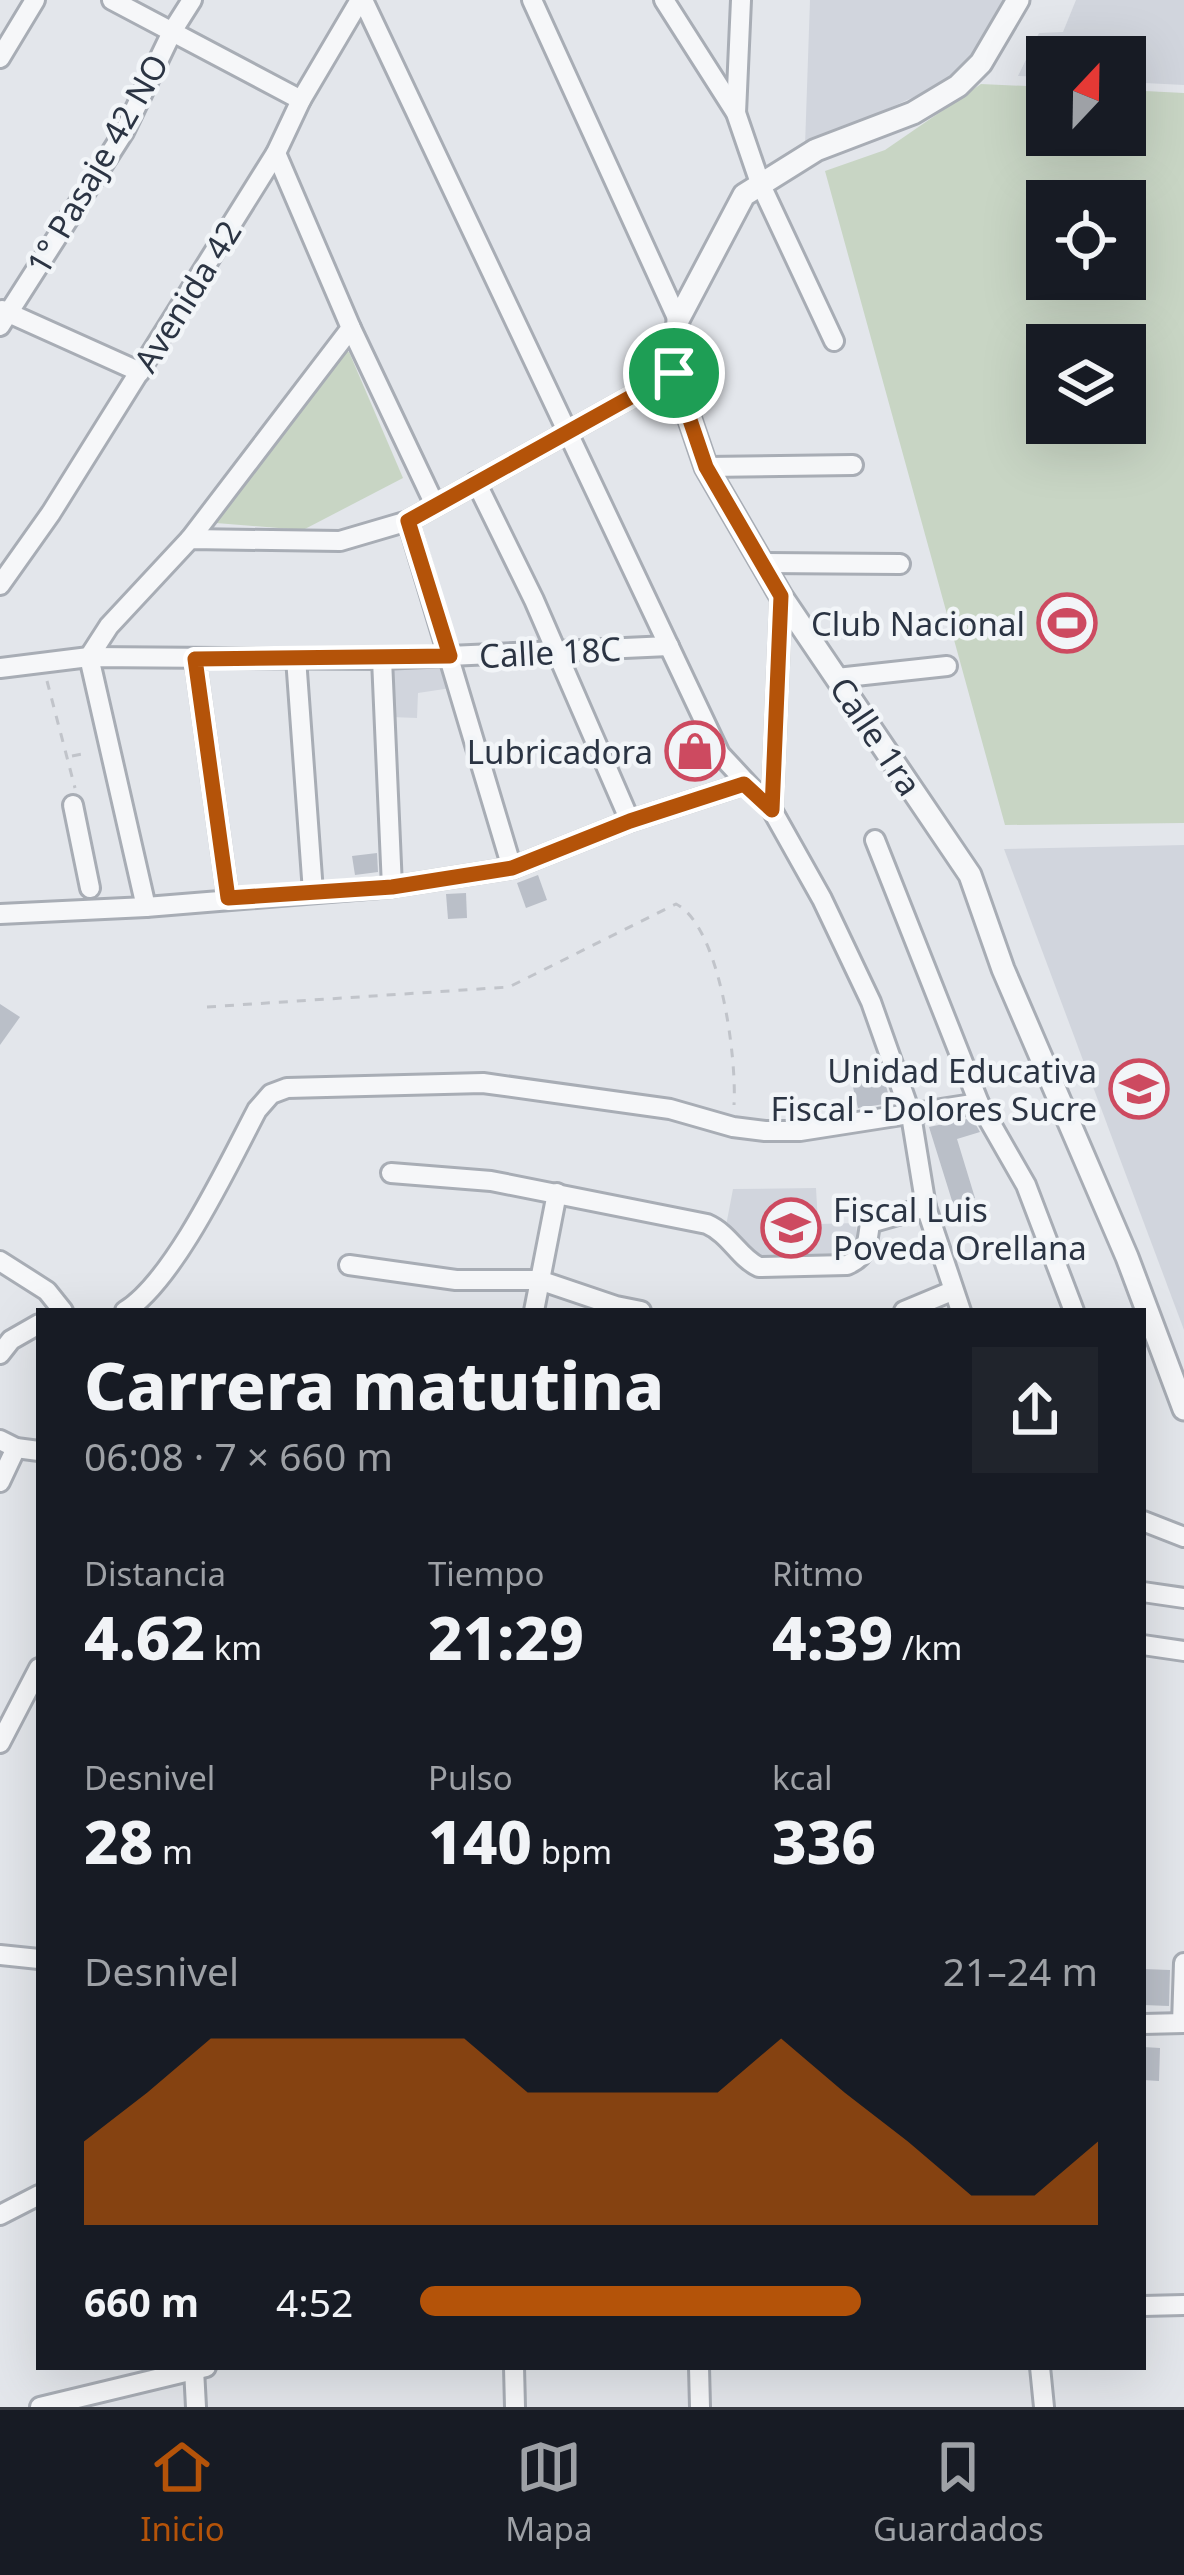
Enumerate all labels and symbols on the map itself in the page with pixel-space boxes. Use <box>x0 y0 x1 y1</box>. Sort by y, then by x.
north arrow <box>1026 36 1146 156</box>
street label: 1° Pasaje 42 NO <box>16 46 178 282</box>
street label: Avenida 42 <box>123 212 251 380</box>
pin <box>623 322 725 424</box>
sports icon: Club Nacional <box>1036 592 1098 654</box>
place label: Club Nacional <box>811 601 1025 646</box>
street label: Calle 18C <box>478 626 622 678</box>
street label: Calle 1ra <box>820 668 932 804</box>
shop icon: Lubricadora <box>664 720 726 782</box>
place label: Lubricadora <box>467 729 653 774</box>
place label: Unidad Educativa Fiscal - Dolores Sucre <box>770 1048 1097 1131</box>
school or university icon: Unidad Educativa Fiscal - Dolores Sucre <box>1108 1058 1170 1120</box>
place label: Fiscal Luis Poveda Orellana <box>833 1187 1087 1270</box>
school or university icon: Fiscal Luis Poveda Orellana <box>760 1197 822 1259</box>

